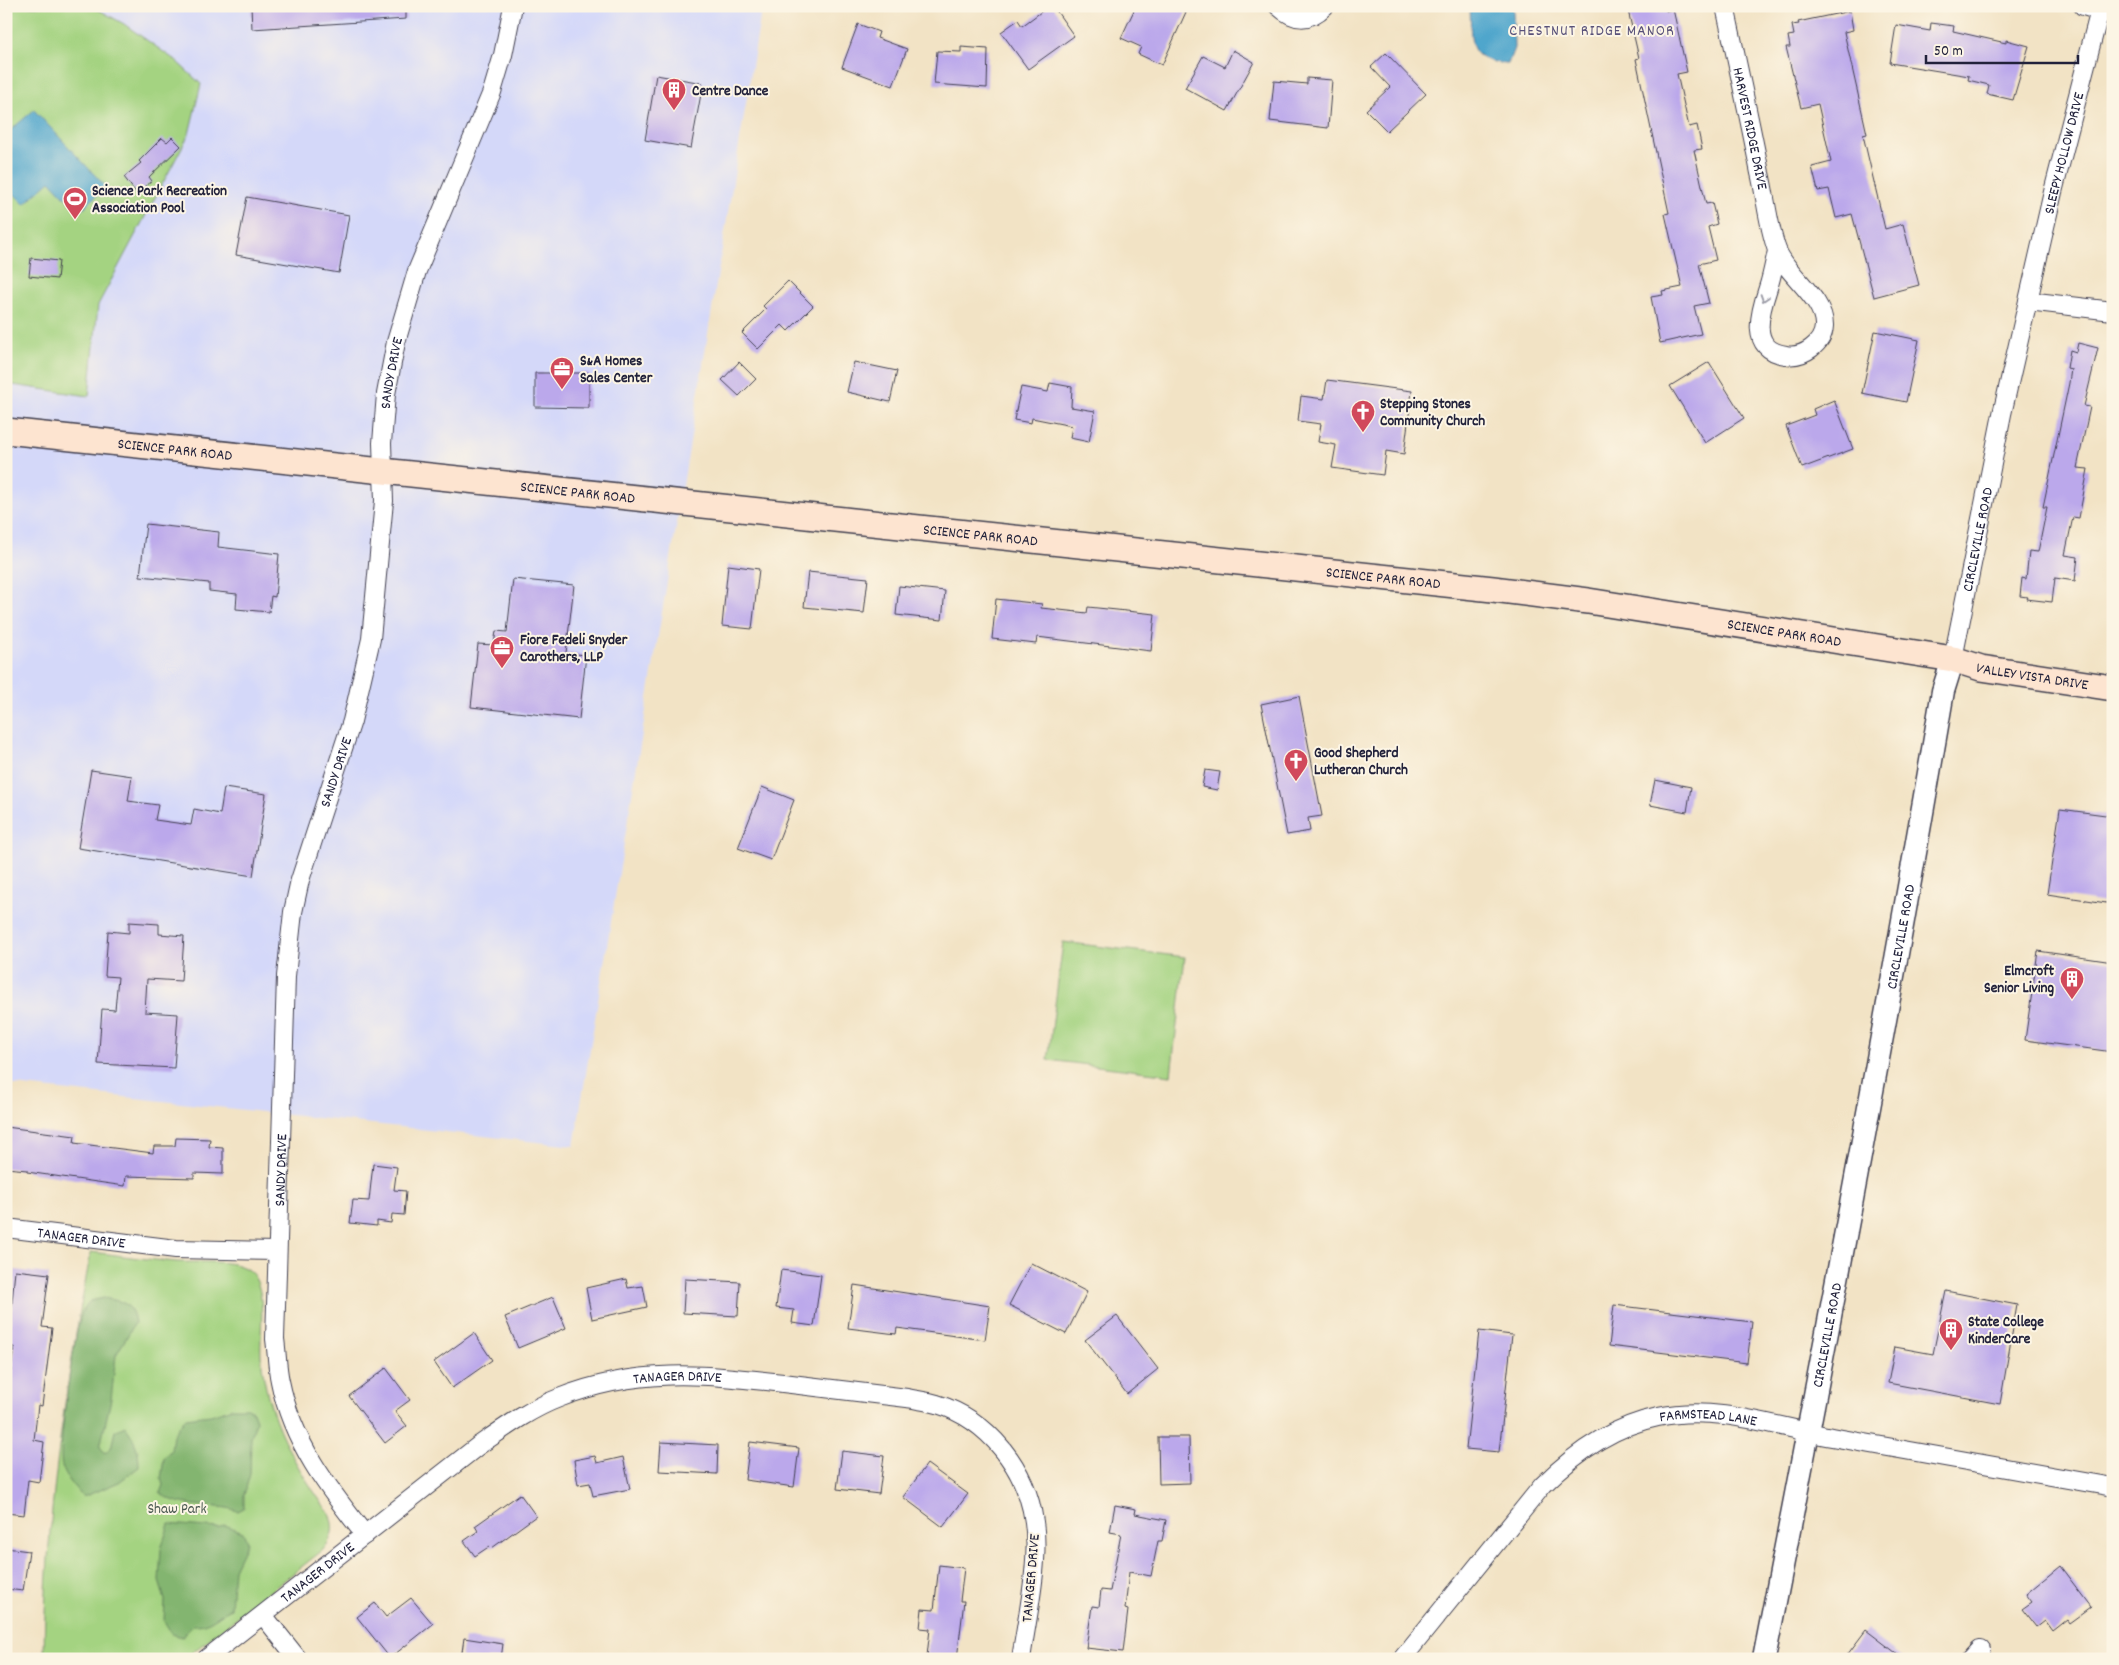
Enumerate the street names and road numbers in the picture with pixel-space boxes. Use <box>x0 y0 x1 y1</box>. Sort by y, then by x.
street label: HARVEST RIDGE DRIVE <box>1725 65 1772 192</box>
street label: SLEEPY HOLLOW DRIVE <box>2039 90 2091 217</box>
street label: SANDY DRIVE <box>376 335 410 410</box>
street label: SCIENCE PARK ROAD <box>116 434 234 468</box>
street label: SCIENCE PARK ROAD <box>519 477 636 511</box>
street label: CIRCLEVILLE ROAD <box>1958 485 2000 594</box>
street label: SCIENCE PARK ROAD <box>922 520 1039 554</box>
street label: SCIENCE PARK ROAD <box>1325 562 1442 596</box>
street label: SCIENCE PARK ROAD <box>1725 614 1843 654</box>
street label: VALLEY VISTA DRIVE <box>1972 658 2090 697</box>
street label: SANDY DRIVE <box>315 734 359 811</box>
street label: CIRCLEVILLE ROAD <box>1882 883 1922 991</box>
street label: SANDY DRIVE <box>270 1133 294 1207</box>
street label: TANAGER DRIVE <box>36 1223 127 1256</box>
street label: CIRCLEVILLE ROAD <box>1808 1281 1849 1390</box>
street label: TANAGER DRIVE <box>632 1366 722 1391</box>
street label: FARMSTEAD LANE <box>1658 1404 1759 1433</box>
street label: TANAGER DRIVE <box>1017 1533 1047 1623</box>
street label: TANAGER DRIVE <box>277 1538 360 1610</box>

